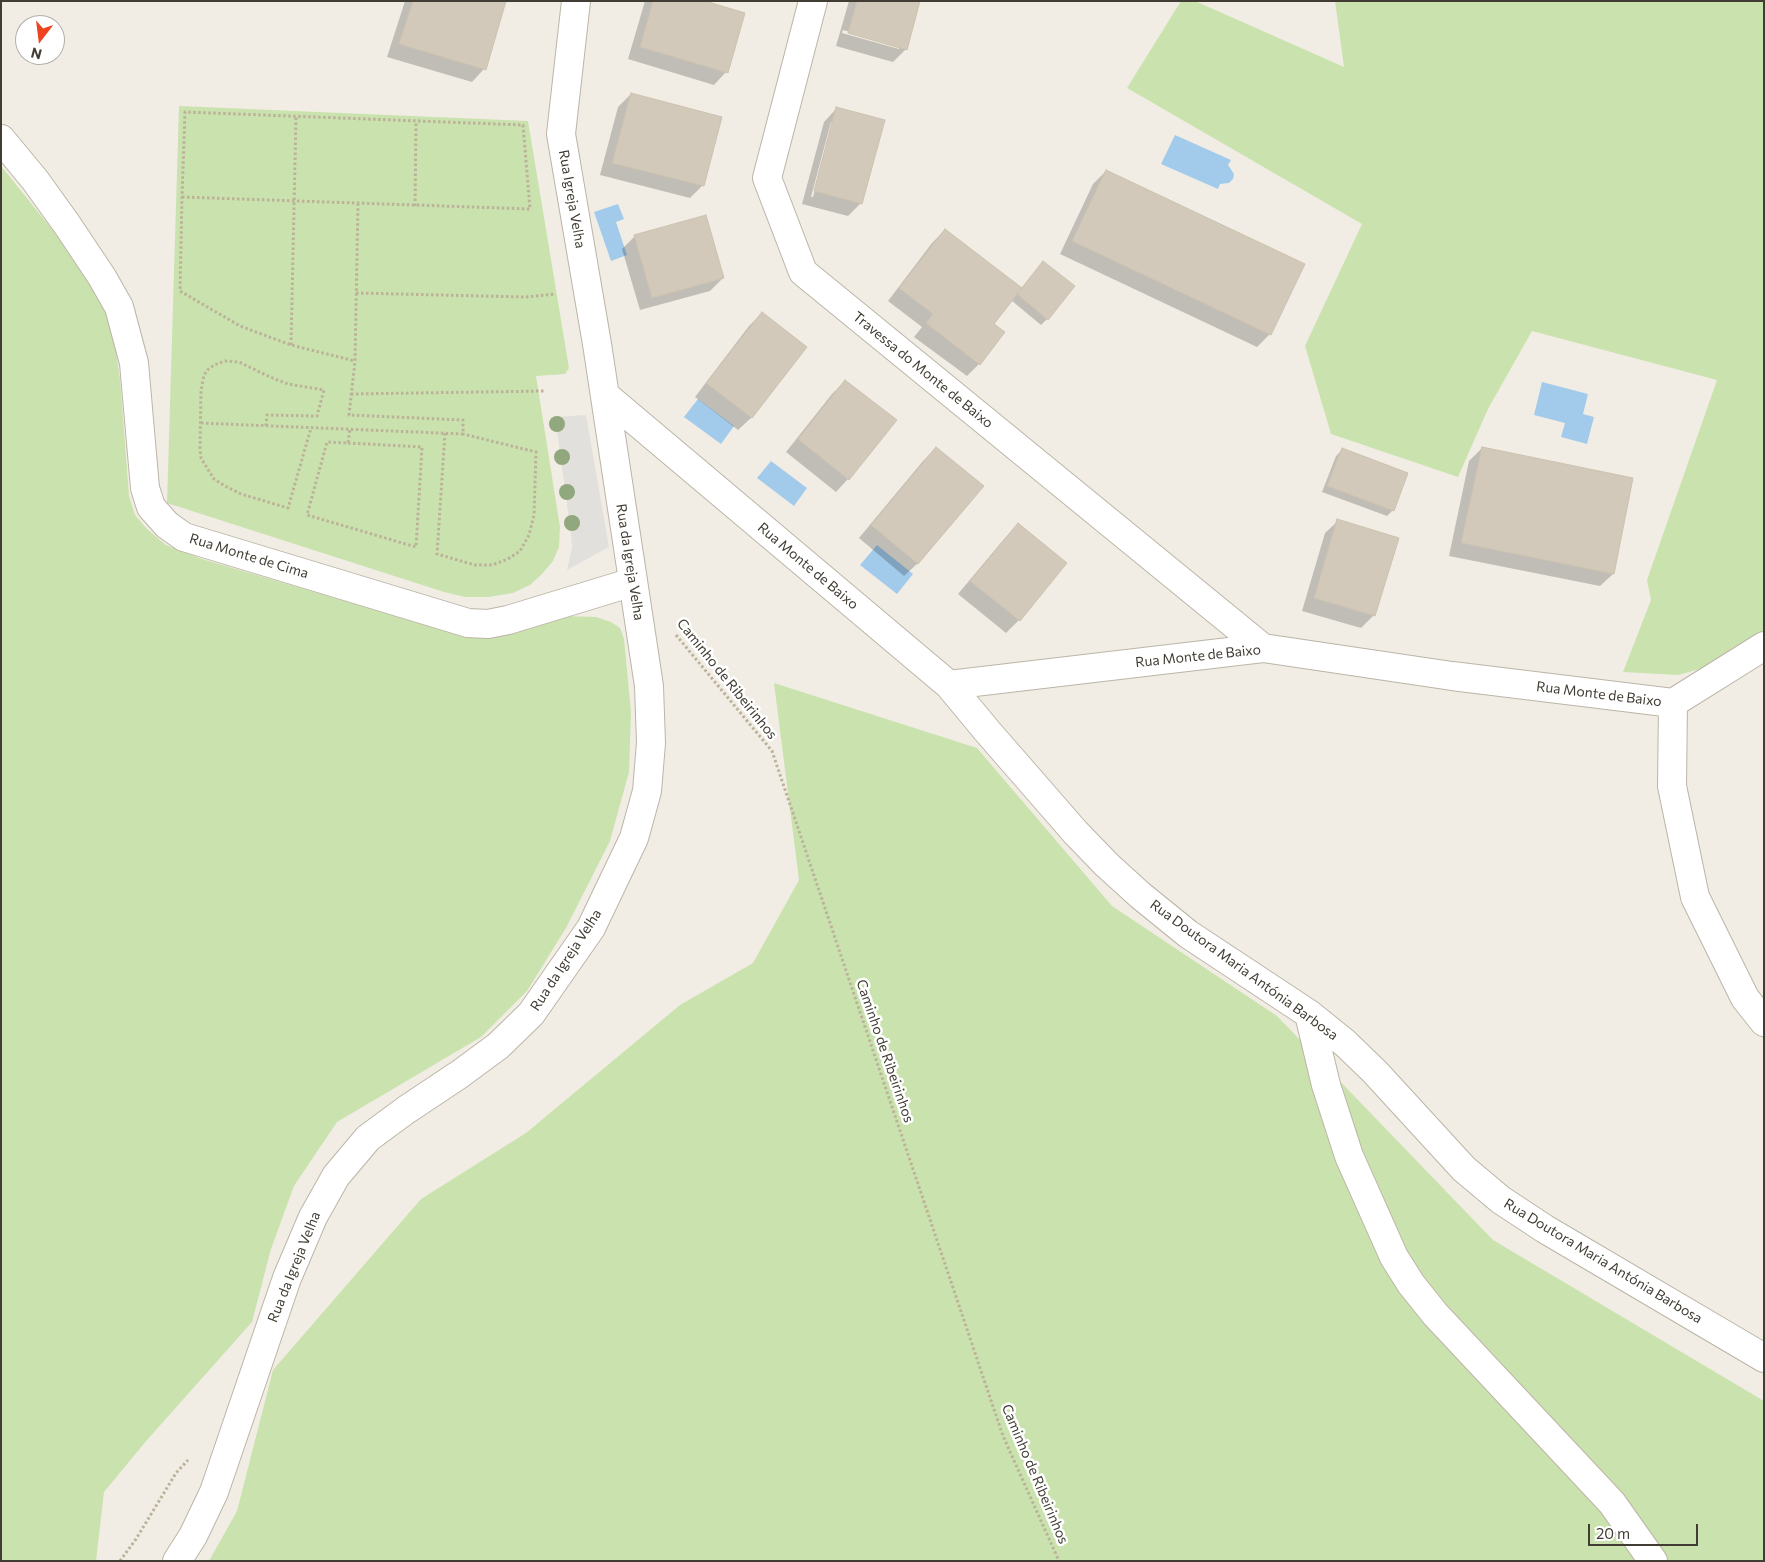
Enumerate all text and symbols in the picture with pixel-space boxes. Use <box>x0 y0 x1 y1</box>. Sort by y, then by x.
north arrow <box>15 15 65 65</box>
text: N <box>29 44 44 64</box>
street label: Rua Igreja Velha <box>555 148 589 250</box>
street label: Travessa do Monte de Baixo <box>849 308 997 432</box>
street label: Rua da Igreja Velha <box>612 502 648 622</box>
street label: Rua Monte de Baixo <box>754 519 862 613</box>
street label: Rua Monte de Cima <box>188 530 310 582</box>
street label: Caminho de Ribeirinhos <box>673 615 781 743</box>
street label: Rua Monte de Baixo <box>1134 641 1262 671</box>
street label: Rua Monte de Baixo <box>1535 678 1663 710</box>
street label: Rua Doutora Maria Antónia Barbosa <box>1147 896 1341 1044</box>
street label: Rua da Igreja Velha <box>527 906 605 1014</box>
street label: Caminho de Ribeirinhos <box>853 977 917 1125</box>
street label: Rua Doutora Maria Antónia Barbosa <box>1501 1195 1705 1327</box>
street label: Rua da Igreja Velha <box>264 1209 324 1325</box>
street label: Caminho de Ribeirinhos <box>998 1402 1072 1546</box>
scale bar <box>1590 1514 1700 1546</box>
text: 20 m <box>1596 1524 1630 1542</box>

